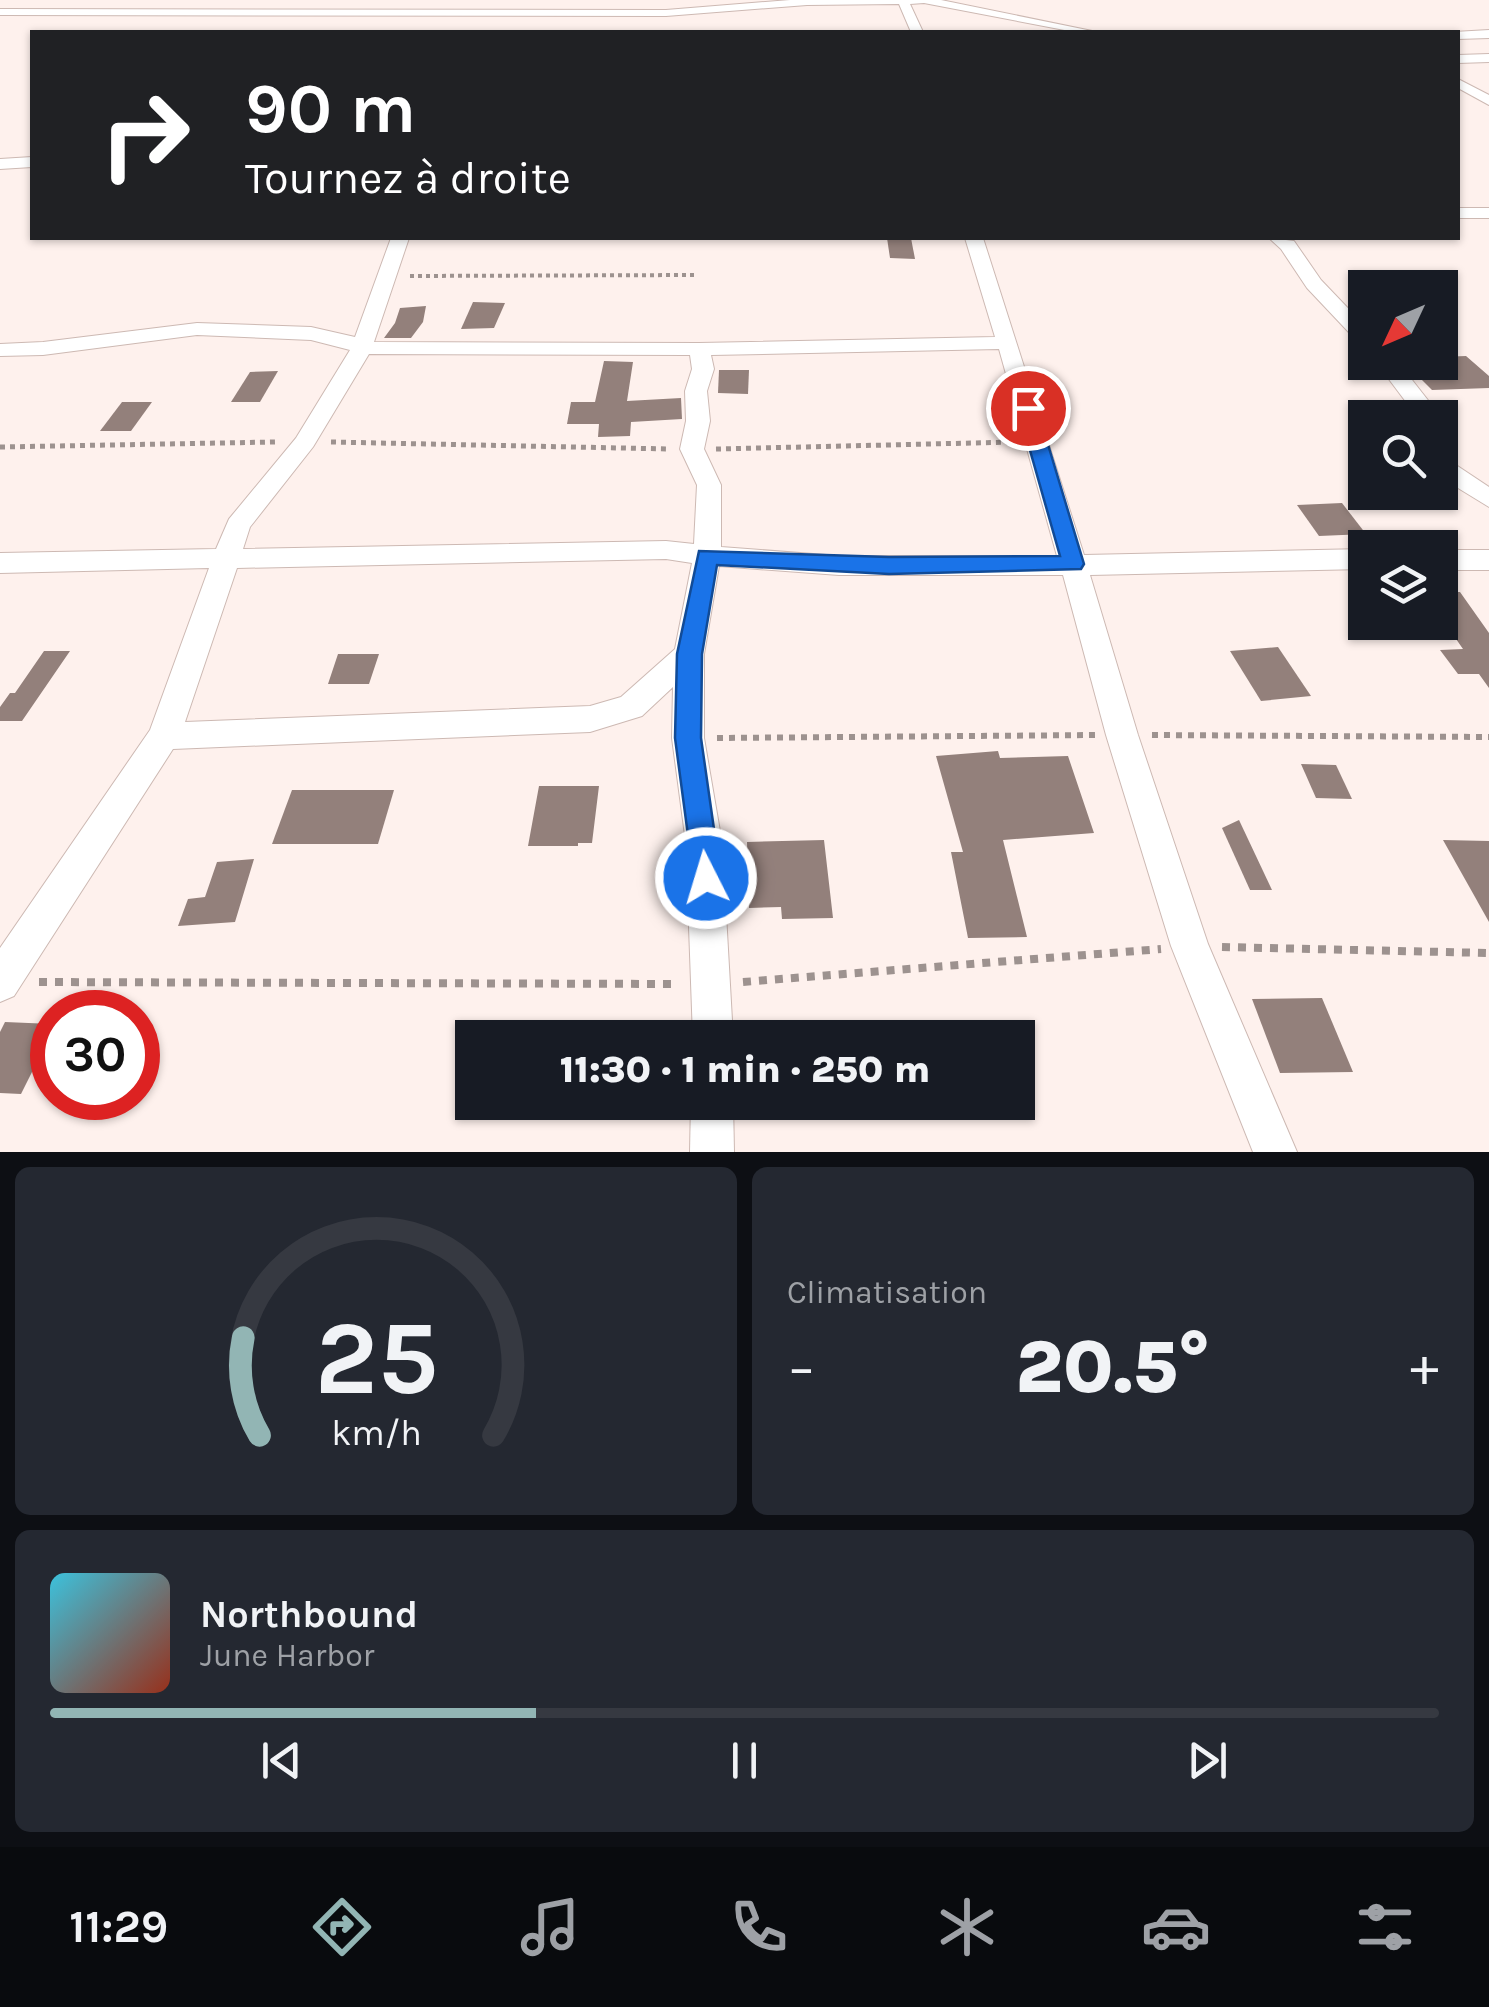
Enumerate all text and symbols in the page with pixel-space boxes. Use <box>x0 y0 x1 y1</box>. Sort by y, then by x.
text: 90 m <box>245 68 416 150</box>
icon: right <box>80 70 210 200</box>
text: Tournez à droite <box>245 152 571 204</box>
north arrow <box>1348 270 1458 380</box>
map controls <box>1348 270 1458 640</box>
pin <box>986 366 1071 451</box>
icon: arrive <box>1001 381 1056 436</box>
button: search <box>1348 400 1458 510</box>
button: layers <box>1348 530 1458 640</box>
position arrow <box>654 826 758 930</box>
speed limit sign: 30 <box>30 990 160 1120</box>
text: 11:30 · 1 min · 250 m <box>560 1047 930 1092</box>
text: Climatisation <box>787 1274 987 1311</box>
text: 25 <box>314 1298 438 1419</box>
text: 20.5° <box>1016 1323 1210 1411</box>
text: − <box>787 1335 816 1399</box>
text: + <box>1410 1335 1439 1399</box>
text: km/h <box>331 1412 421 1454</box>
text: Northbound <box>200 1592 418 1637</box>
text: June Harbor <box>200 1637 374 1674</box>
icon: previous <box>254 1733 309 1788</box>
icon: pause <box>717 1733 772 1788</box>
icon: next <box>1180 1733 1235 1788</box>
icon: directions <box>307 1892 377 1962</box>
icon: music <box>515 1892 585 1962</box>
icon: phone <box>724 1892 794 1962</box>
icon: climate <box>932 1892 1002 1962</box>
icon: car <box>1141 1892 1211 1962</box>
icon: filters <box>1350 1892 1420 1962</box>
text: 11:29 <box>69 1901 168 1953</box>

